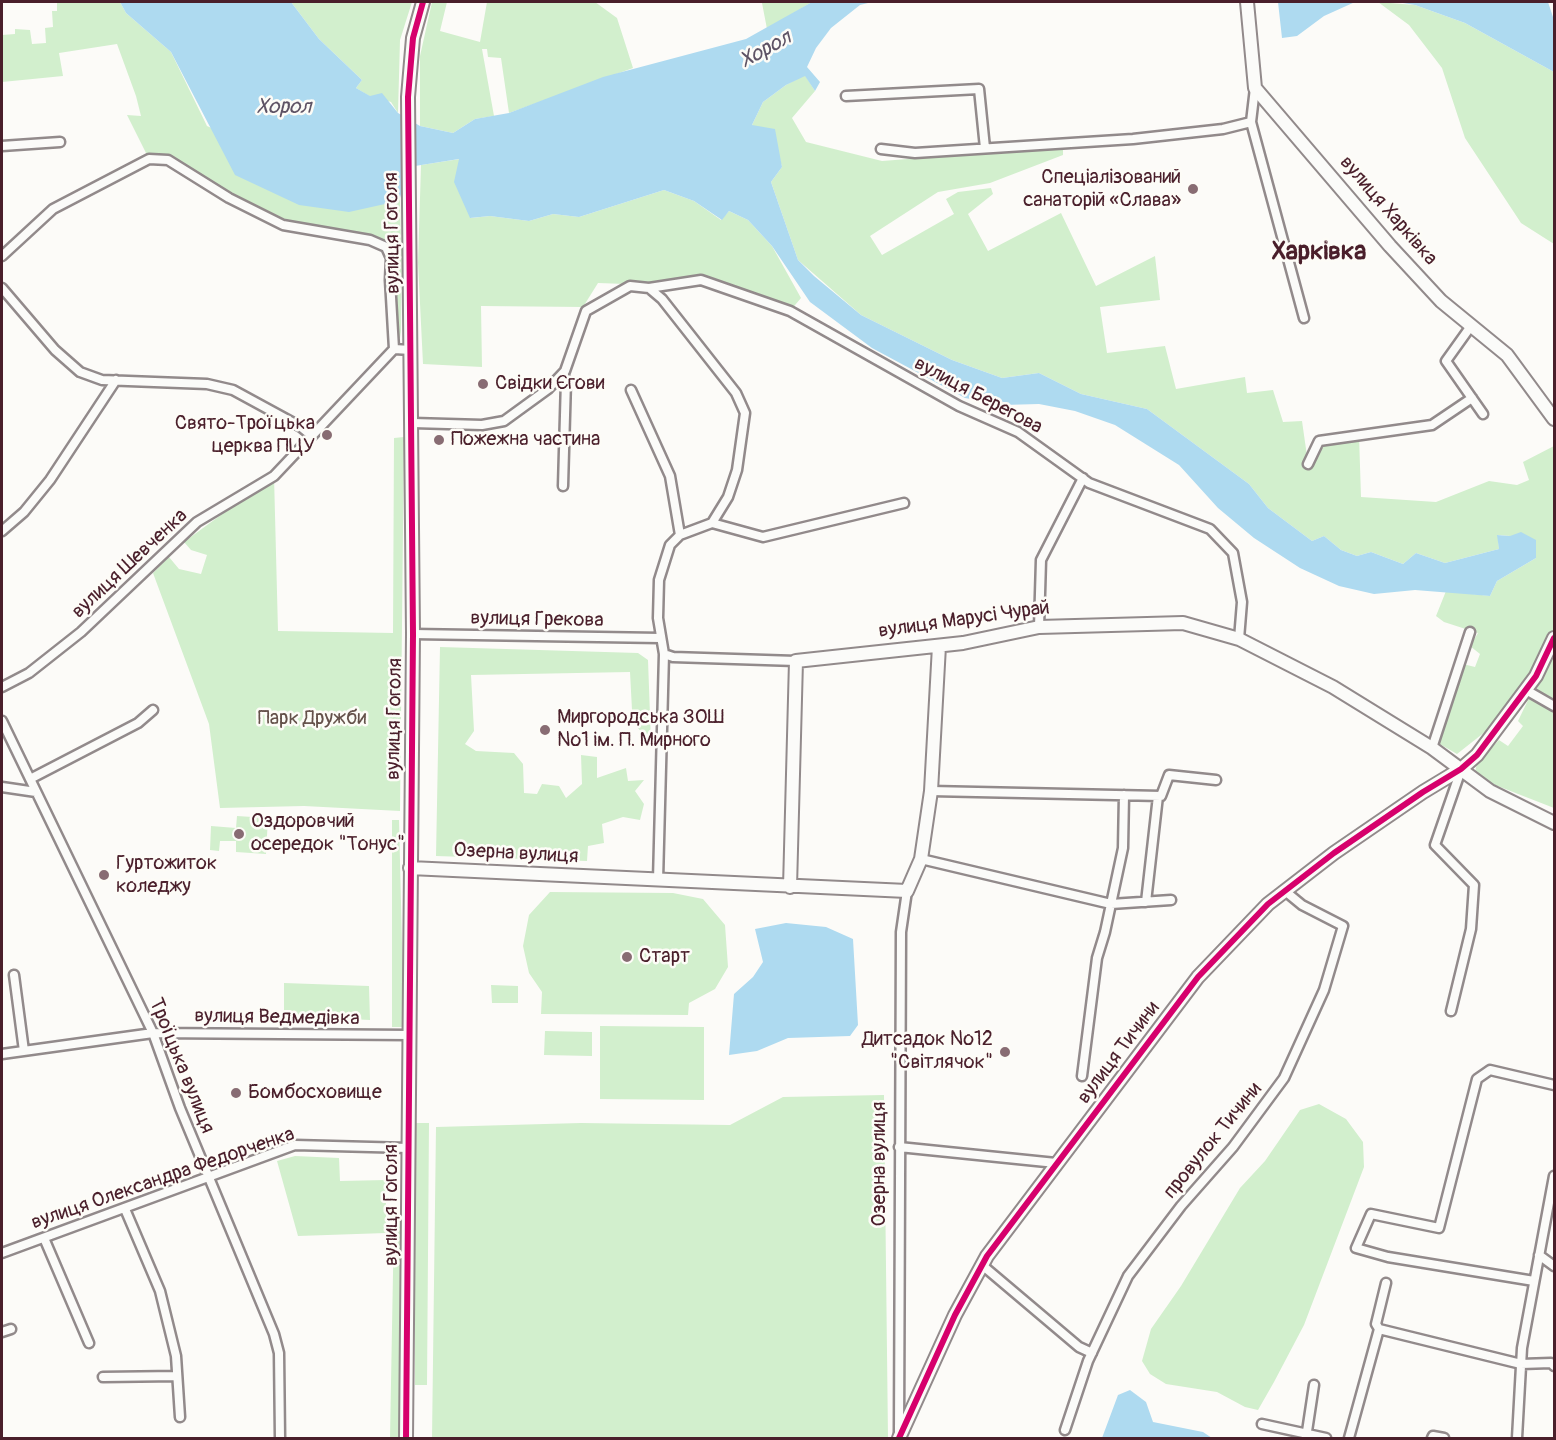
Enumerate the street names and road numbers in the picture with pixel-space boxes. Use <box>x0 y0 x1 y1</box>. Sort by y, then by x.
street label: вулиця Харківка <box>1334 151 1442 271</box>
street label: вулиця Гоголя <box>380 172 406 294</box>
street label: вулиця Берегова <box>910 352 1046 440</box>
street label: вулиця Шевченка <box>67 504 193 624</box>
street label: вулиця Марусі Чурай <box>877 596 1051 644</box>
street label: вулиця Грекова <box>470 607 604 633</box>
street label: вулиця Гоголя <box>382 658 408 780</box>
street label: Озерна вулиця <box>453 839 579 869</box>
street label: Троїцька вулиця <box>143 995 219 1137</box>
street label: вулиця Тичини <box>1073 997 1165 1109</box>
street label: вулиця Ведмедівка <box>194 1005 360 1031</box>
street label: провулок Тичини <box>1159 1078 1267 1204</box>
street label: Озерна вулиця <box>868 1102 892 1226</box>
street label: вулиця Олександра Федорченка <box>28 1123 298 1235</box>
street label: вулиця Гоголя <box>380 1144 404 1266</box>

